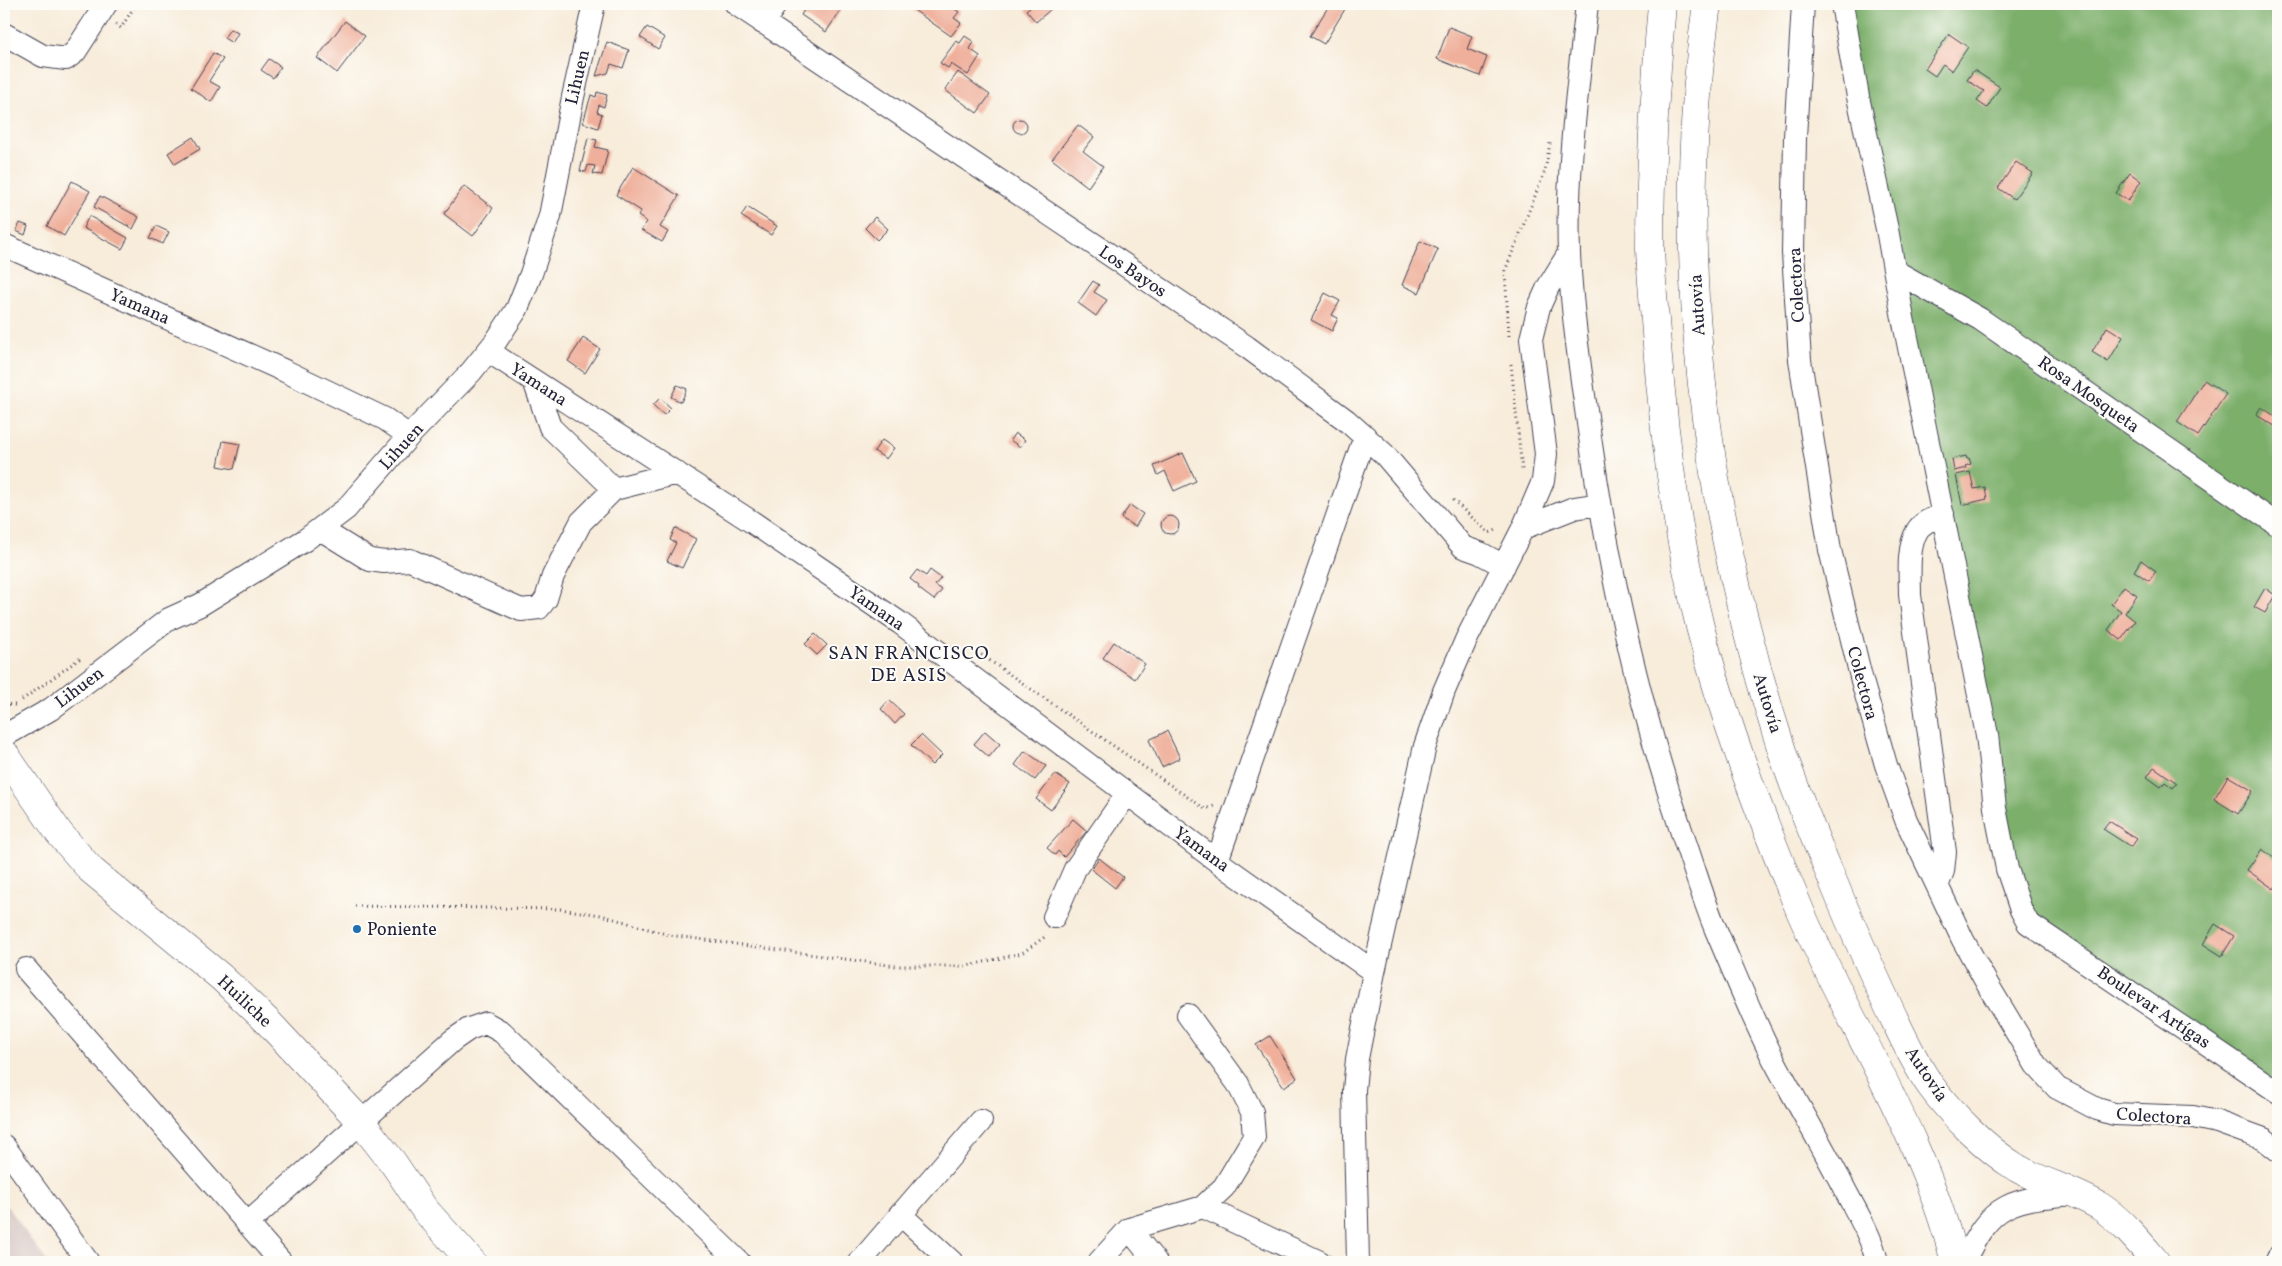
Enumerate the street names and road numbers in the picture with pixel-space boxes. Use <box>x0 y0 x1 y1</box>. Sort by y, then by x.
street label: Lihuen <box>560 47 597 107</box>
street label: Los Bayos <box>1093 240 1171 304</box>
street label: Colectora <box>1783 247 1812 323</box>
street label: Autovía <box>1684 273 1713 336</box>
street label: Yamana <box>105 283 174 332</box>
street label: Rosa Mosqueta <box>2032 351 2144 440</box>
street label: Yamana <box>505 357 572 413</box>
street label: Lihuen <box>374 418 430 476</box>
street label: Yamana <box>843 581 909 638</box>
street label: Colectora <box>1840 644 1883 723</box>
street label: Lihuen <box>50 661 110 715</box>
street label: Autovía <box>1746 670 1788 737</box>
street label: Yamana <box>1168 821 1234 879</box>
street label: Boulevar Artígas <box>2091 961 2215 1056</box>
street label: Huiliche <box>211 970 277 1034</box>
street label: Autovía <box>1898 1042 1953 1108</box>
street label: Colectora <box>2115 1102 2192 1133</box>

